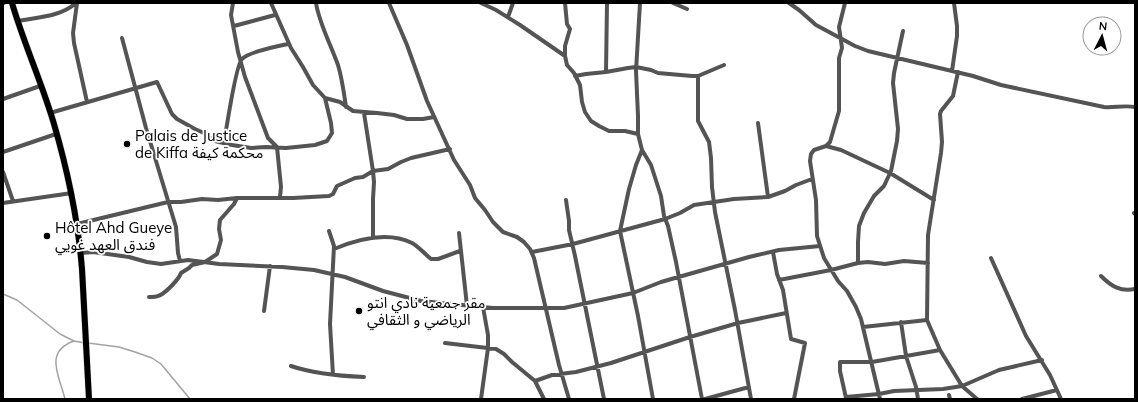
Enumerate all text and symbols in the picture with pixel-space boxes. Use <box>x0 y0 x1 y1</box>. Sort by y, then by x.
north arrow <box>1082 16 1122 56</box>
text: N <box>1098 19 1108 33</box>
place label: Palais de Justice de Kiffa محكمة كيفة <box>135 126 263 162</box>
marker: Palais de Justice de Kiffa محكمة كيفة <box>122 139 132 149</box>
place label: Hôtel Ahd Gueye فندق العهد غويي <box>55 218 172 256</box>
marker: Hôtel Ahd Gueye فندق العهد غويي <box>42 231 52 241</box>
place label: مقر جمعية نادي انتو الرياضي و الثقافي <box>367 293 485 331</box>
marker: مقر جمعية نادي انتو الرياضي و الثقافي <box>354 306 364 316</box>

